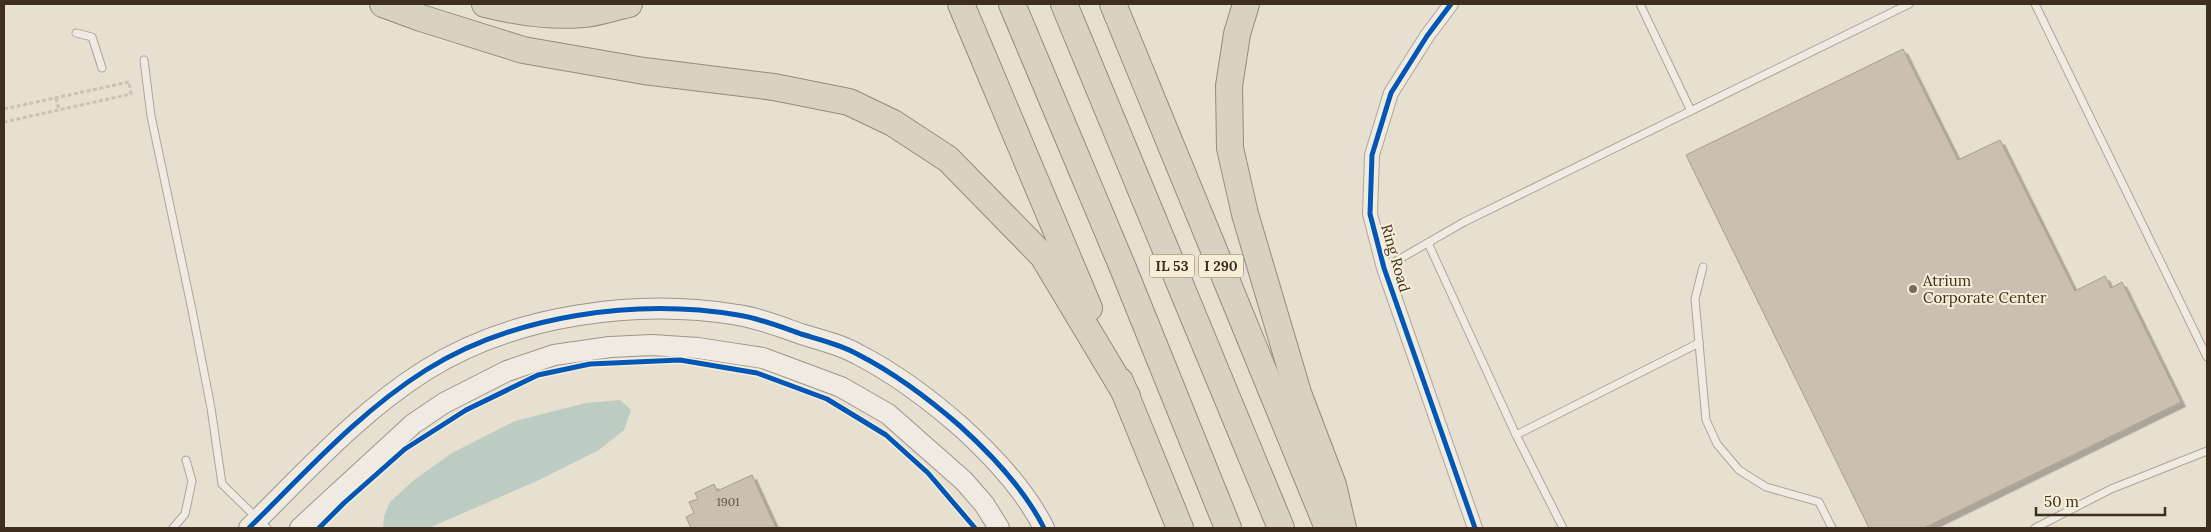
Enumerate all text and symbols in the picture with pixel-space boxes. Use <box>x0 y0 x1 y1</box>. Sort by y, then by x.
street label: Ring Road <box>1377 222 1415 294</box>
road number: IL 53 <box>1150 255 1194 278</box>
road number: I 290 <box>1198 255 1244 278</box>
place label: Atrium Corporate Center <box>1922 271 2047 307</box>
marker: Atrium Corporate Center <box>1907 283 1919 295</box>
scale bar <box>2036 484 2165 516</box>
text: 50 m <box>2044 492 2079 511</box>
house number: 1901 <box>716 494 740 509</box>

